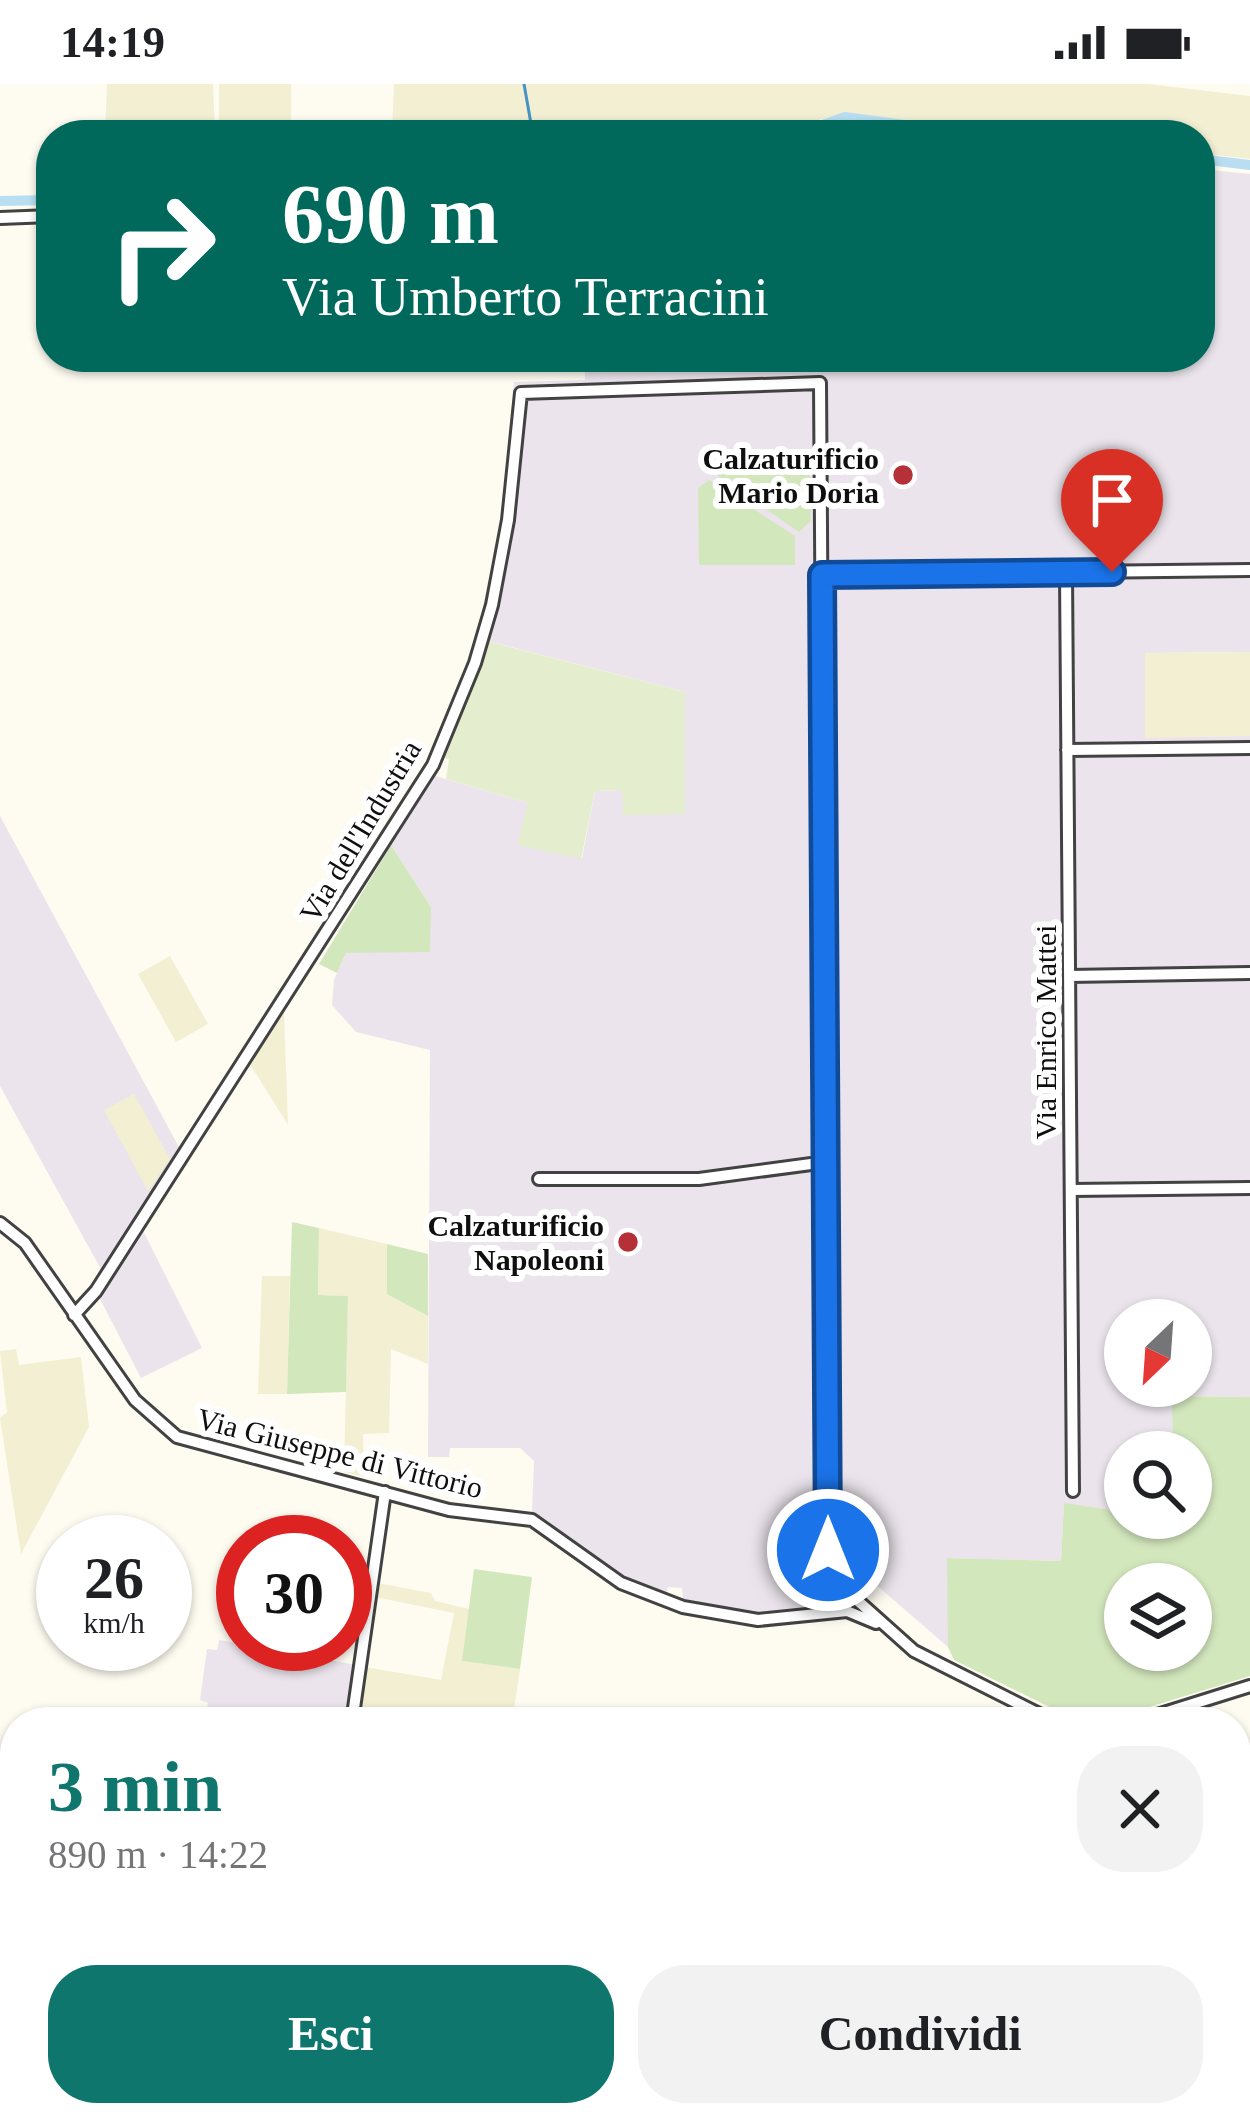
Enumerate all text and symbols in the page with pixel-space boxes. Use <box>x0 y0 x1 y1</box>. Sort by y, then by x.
text: 14:19 <box>60 17 165 67</box>
icon: right <box>84 168 240 324</box>
text: 690 m <box>282 168 499 261</box>
text: Via Umberto Terracini <box>282 267 769 327</box>
place label: Calzaturificio Mario Doria <box>702 442 879 509</box>
pin <box>1061 449 1163 572</box>
marker: Calzaturificio Mario Doria <box>890 462 916 488</box>
icon: arrive <box>1079 467 1145 533</box>
street label: Via dell'Industria <box>293 734 427 928</box>
street label: Via Enrico Mattei <box>1029 925 1062 1139</box>
place label: Calzaturificio Napoleoni <box>427 1209 604 1276</box>
marker: Calzaturificio Napoleoni <box>615 1229 641 1255</box>
north arrow <box>1104 1299 1212 1407</box>
map controls <box>1104 1299 1212 1671</box>
street label: Via Giuseppe di Vittorio <box>194 1402 486 1504</box>
button: search <box>1104 1431 1212 1539</box>
position arrow <box>765 1487 891 1613</box>
speed limit sign: 30 <box>216 1515 372 1671</box>
text: 26 <box>84 1545 144 1611</box>
button: layers <box>1104 1563 1212 1671</box>
text: km/h <box>83 1606 145 1639</box>
button: close <box>1077 1746 1203 1872</box>
text: 3 min <box>48 1747 222 1827</box>
text: 890 m · 14:22 <box>48 1833 268 1876</box>
button: Esci <box>48 1965 614 2103</box>
button: Condividi <box>638 1965 1203 2103</box>

